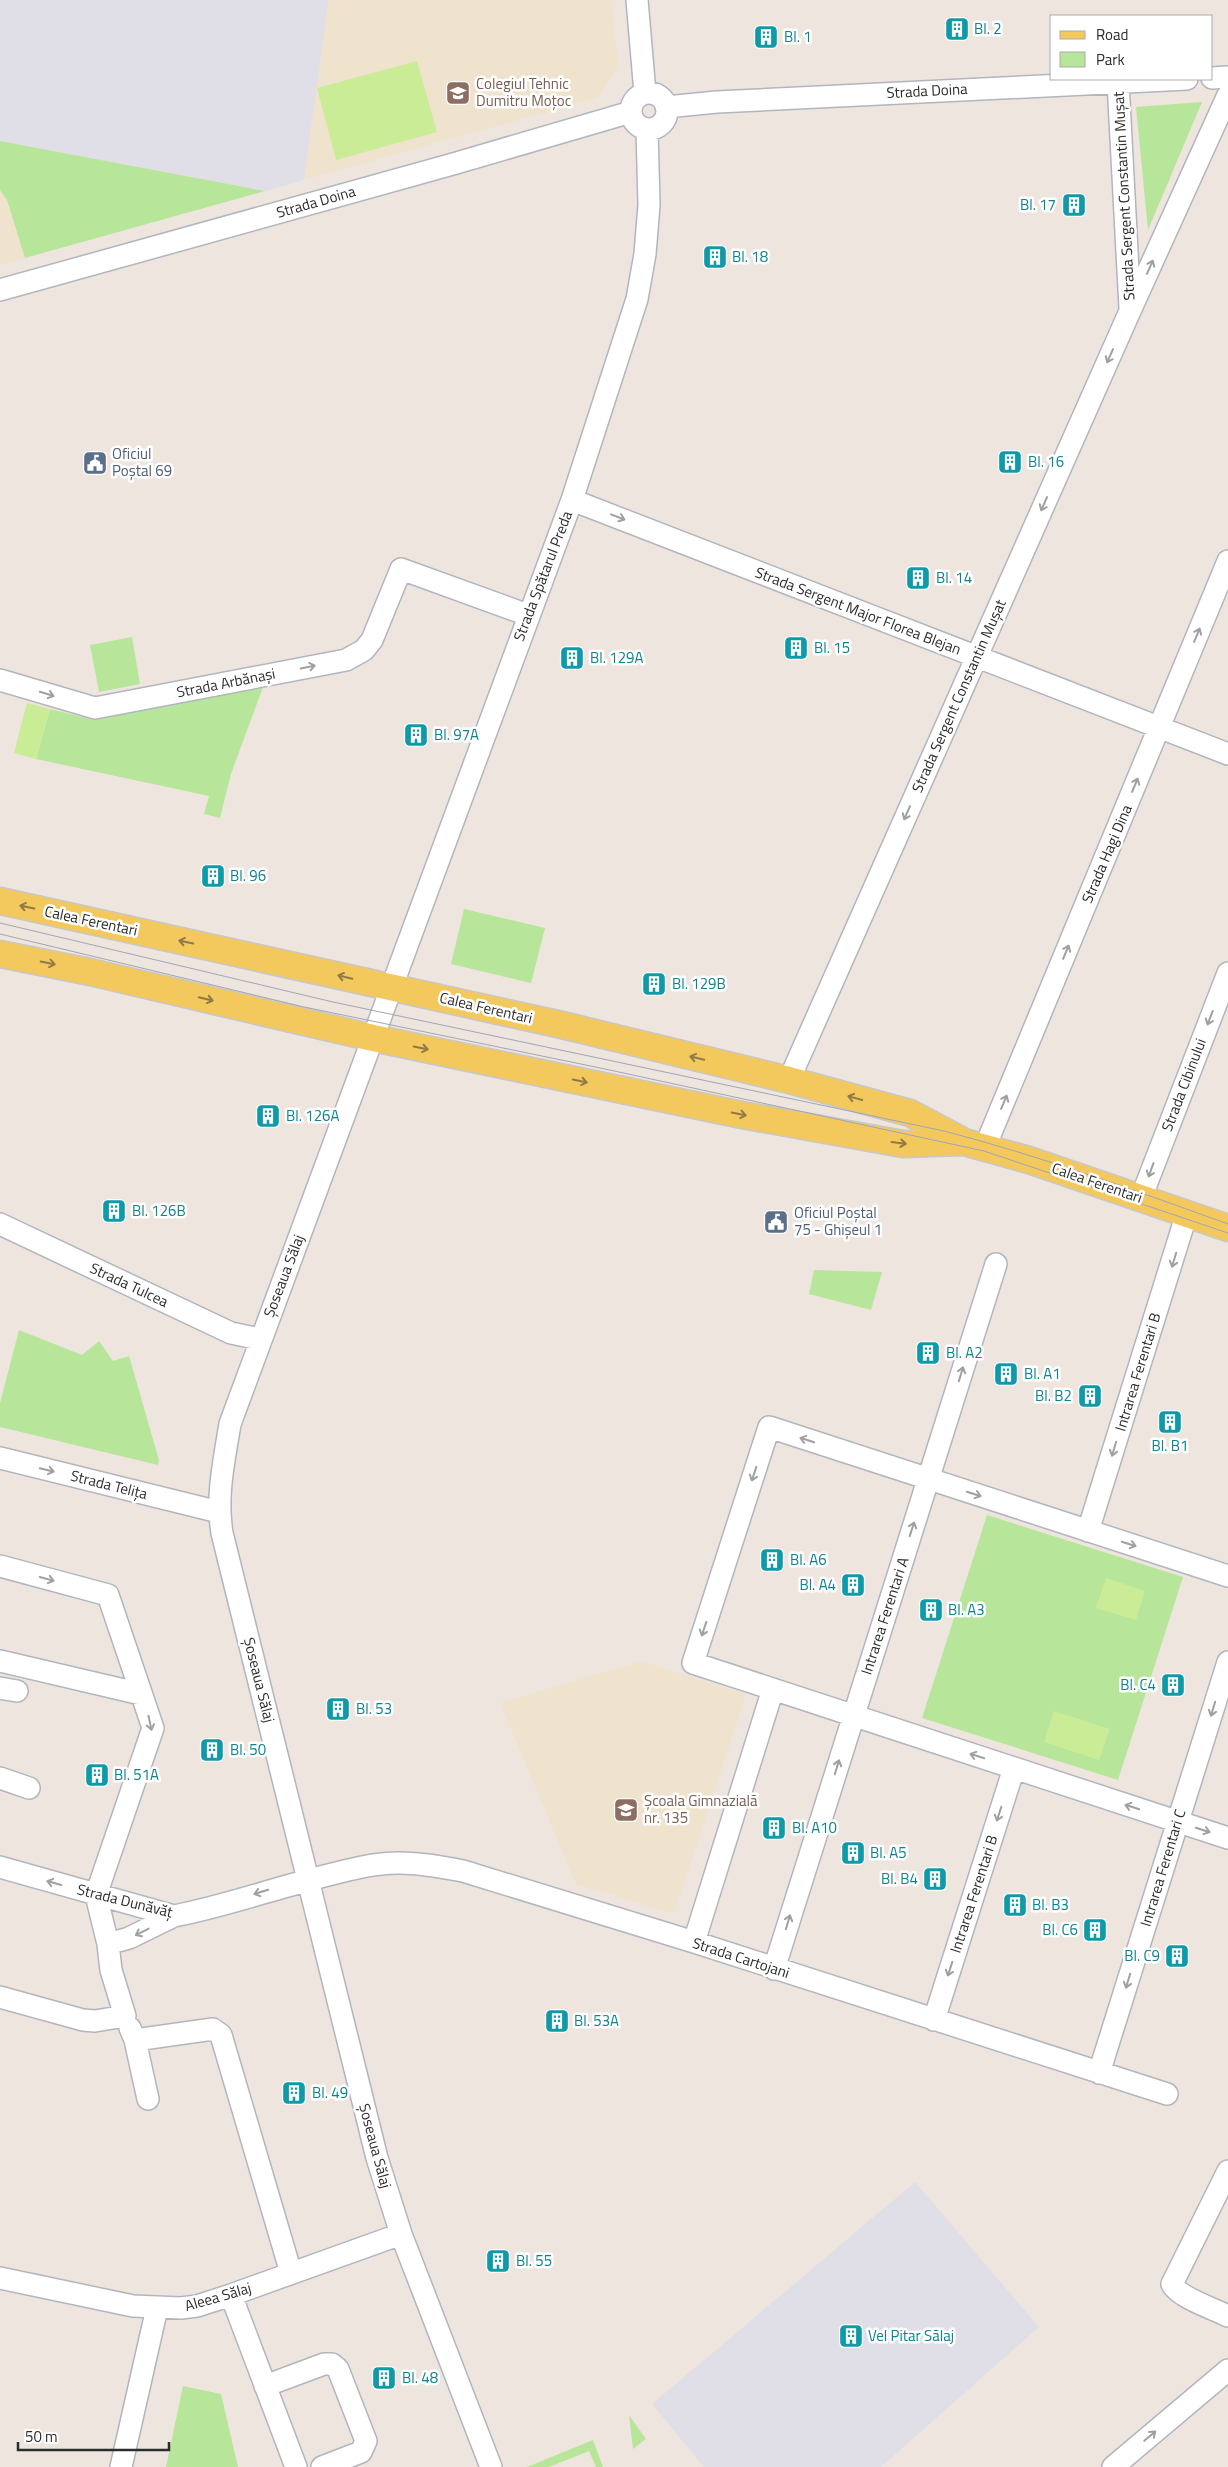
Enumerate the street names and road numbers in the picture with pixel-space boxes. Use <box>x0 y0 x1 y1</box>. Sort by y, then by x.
street label: Strada Doina <box>886 77 969 104</box>
street label: Strada Sergent Constantin Mușat <box>1107 90 1140 301</box>
street label: Strada Doina <box>274 179 359 224</box>
street label: Strada Spătarul Preda <box>507 507 578 644</box>
street label: Strada Sergent Major Florea Blejan <box>752 561 965 661</box>
street label: Strada Sergent Constantin Mușat <box>905 595 1012 796</box>
street label: Strada Arbănași <box>175 662 277 703</box>
street label: Strada Hagi Dina <box>1075 800 1138 907</box>
street label: Calea Ferentari <box>42 899 140 942</box>
street label: Calea Ferentari <box>437 986 535 1029</box>
street label: Strada Cibinului <box>1155 1035 1212 1135</box>
street label: Calea Ferentari <box>1049 1156 1146 1209</box>
street label: Șoseaua Sălaj <box>257 1231 310 1320</box>
street label: Strada Tulcea <box>86 1256 173 1313</box>
street label: Intrarea Ferentari B <box>1109 1310 1166 1434</box>
street label: Strada Telița <box>68 1464 150 1505</box>
street label: Intrarea Ferentari A <box>855 1554 914 1678</box>
street label: Șoseaua Sălaj <box>238 1635 281 1725</box>
street label: Intrarea Ferentari C <box>1134 1806 1191 1929</box>
street label: Intrarea Ferentari B <box>944 1832 1003 1956</box>
street label: Strada Dunăvăț <box>75 1878 176 1924</box>
street label: Strada Cartojani <box>690 1931 793 1984</box>
street label: Șoseaua Sălaj <box>353 2101 398 2191</box>
street label: Aleea Sălaj <box>182 2276 254 2317</box>

